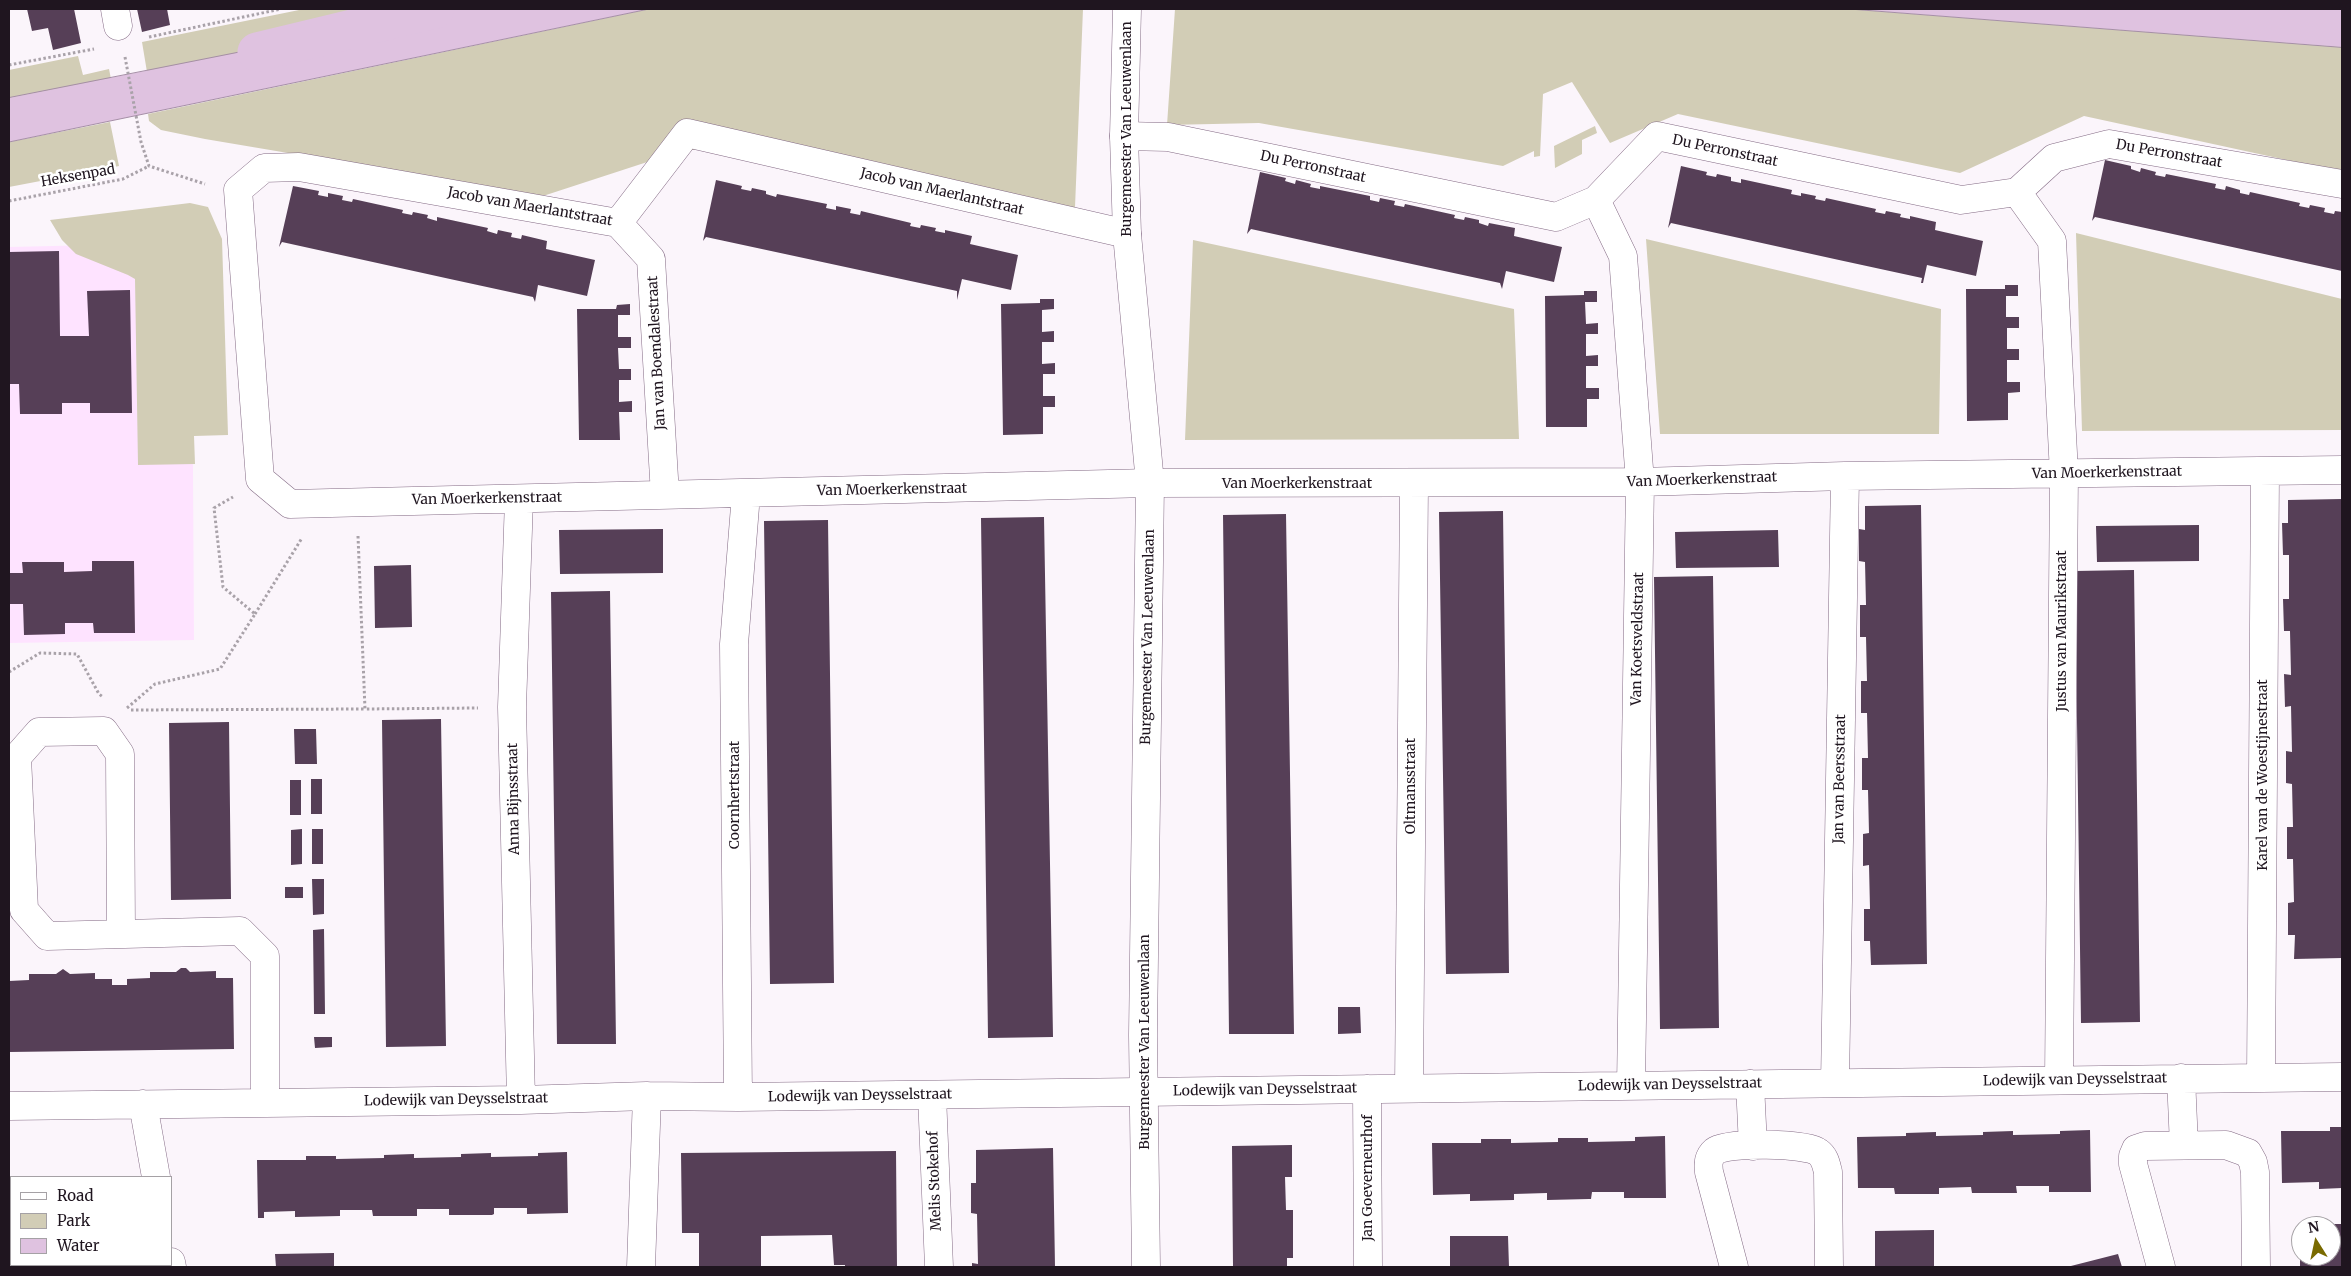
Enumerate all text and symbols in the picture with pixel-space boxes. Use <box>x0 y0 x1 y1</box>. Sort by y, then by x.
street label: Burgemeester Van Leeuwenlaan <box>1119 21 1135 237</box>
street label: Du Perronstraat <box>1671 132 1779 170</box>
street label: Du Perronstraat <box>2115 136 2223 172</box>
street label: Du Perronstraat <box>1259 148 1367 186</box>
street label: Heksenpad <box>40 161 116 191</box>
street label: Jacob van Maerlantstraat <box>859 165 1025 219</box>
street label: Jacob van Maerlantstraat <box>446 184 614 230</box>
street label: Jan van Boendalestraat <box>645 275 669 431</box>
street label: Van Moerkerkenstraat <box>2032 463 2182 483</box>
street label: Van Moerkerkenstraat <box>1627 469 1777 491</box>
street label: Van Moerkerkenstraat <box>1222 476 1372 492</box>
street label: Van Moerkerkenstraat <box>817 480 967 500</box>
street label: Van Moerkerkenstraat <box>412 489 562 509</box>
street label: Burgemeester Van Leeuwenlaan <box>1138 529 1158 745</box>
street label: Justus van Maurikstraat <box>2054 550 2070 712</box>
street label: Van Koetsveldstraat <box>1628 572 1648 706</box>
street label: Karel van de Woestijnestraat <box>2255 679 2271 871</box>
street label: Jan van Beersstraat <box>1830 714 1850 844</box>
street label: Oltmansstraat <box>1403 738 1419 834</box>
street label: Coornhertstraat <box>727 741 743 849</box>
street label: Anna Bijnsstraat <box>505 743 523 855</box>
street label: Burgemeester Van Leeuwenlaan <box>1137 934 1153 1150</box>
street label: Lodewijk van Deysselstraat <box>1983 1070 2167 1090</box>
street label: Lodewijk van Deysselstraat <box>1578 1075 1762 1095</box>
street label: Lodewijk van Deysselstraat <box>1173 1080 1357 1100</box>
street label: Lodewijk van Deysselstraat <box>768 1086 952 1106</box>
street label: Lodewijk van Deysselstraat <box>364 1090 548 1110</box>
street label: Jan Goeverneurhof <box>1360 1115 1376 1241</box>
street label: Melis Stokehof <box>925 1131 945 1231</box>
legend <box>10 1176 172 1266</box>
text: Road <box>57 1186 93 1205</box>
text: Park <box>57 1211 90 1230</box>
north arrow <box>2291 1216 2341 1266</box>
text: N <box>2307 1217 2321 1237</box>
text: Water <box>57 1236 99 1255</box>

